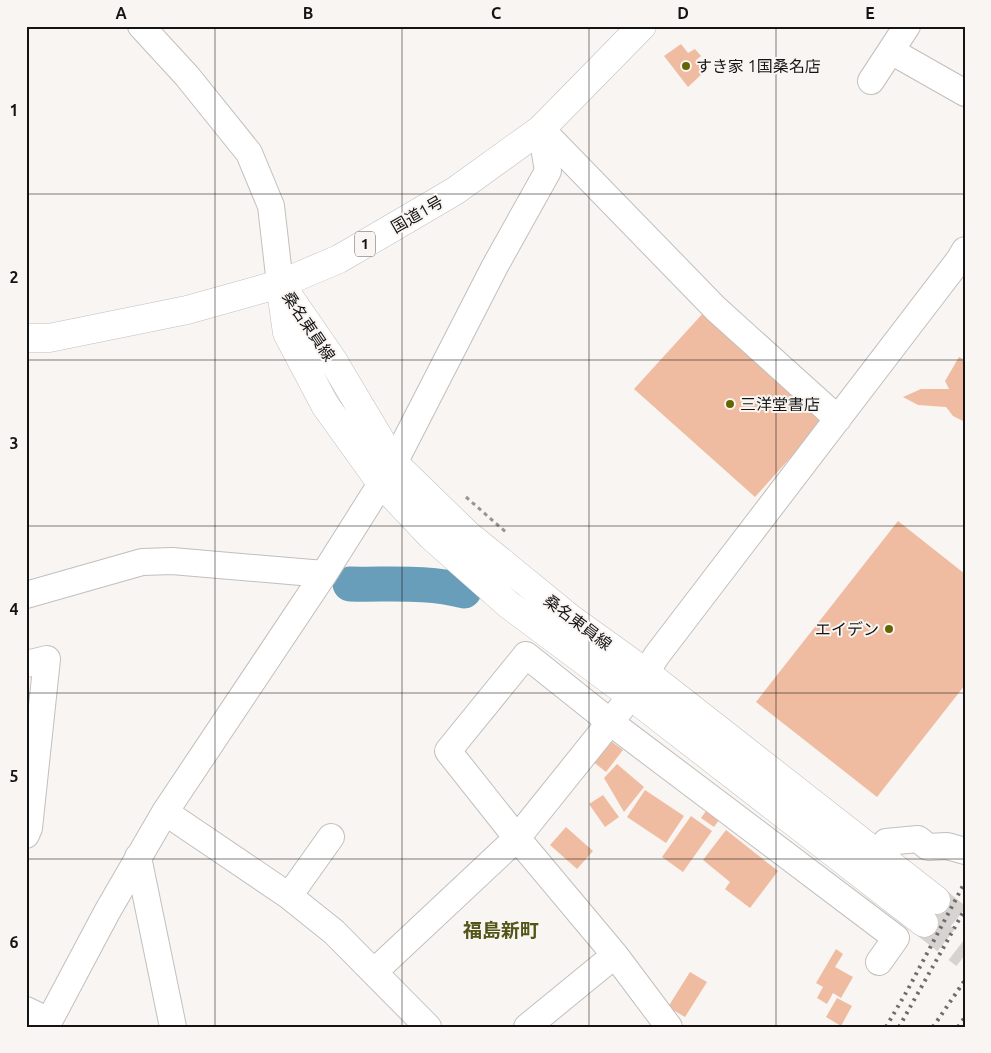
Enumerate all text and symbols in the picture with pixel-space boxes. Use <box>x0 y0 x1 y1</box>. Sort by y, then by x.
text: A <box>115 4 127 22</box>
text: B <box>303 4 313 22</box>
text: C <box>491 4 501 22</box>
text: D <box>677 4 689 22</box>
text: E <box>865 4 875 22</box>
place label: すき家 1国桑名店 <box>696 57 821 75</box>
marker: すき家 1国桑名店 <box>680 60 692 72</box>
text: 1 <box>9 101 19 119</box>
street label: 国道1号 <box>388 192 446 236</box>
road number: 1 <box>355 232 375 256</box>
text: 2 <box>9 268 19 286</box>
street label: 桑名東員線 <box>279 288 339 364</box>
place label: 三洋堂書店 <box>740 395 820 413</box>
marker: 三洋堂書店 <box>724 398 736 410</box>
text: 3 <box>9 434 19 452</box>
street label: 桑名東員線 <box>541 591 615 653</box>
text: 4 <box>9 600 19 618</box>
place label: エイデン <box>815 620 879 638</box>
marker: エイデン <box>883 623 895 635</box>
text: 5 <box>9 767 19 785</box>
district label: 福島新町 <box>463 919 539 941</box>
text: 6 <box>9 933 19 951</box>

